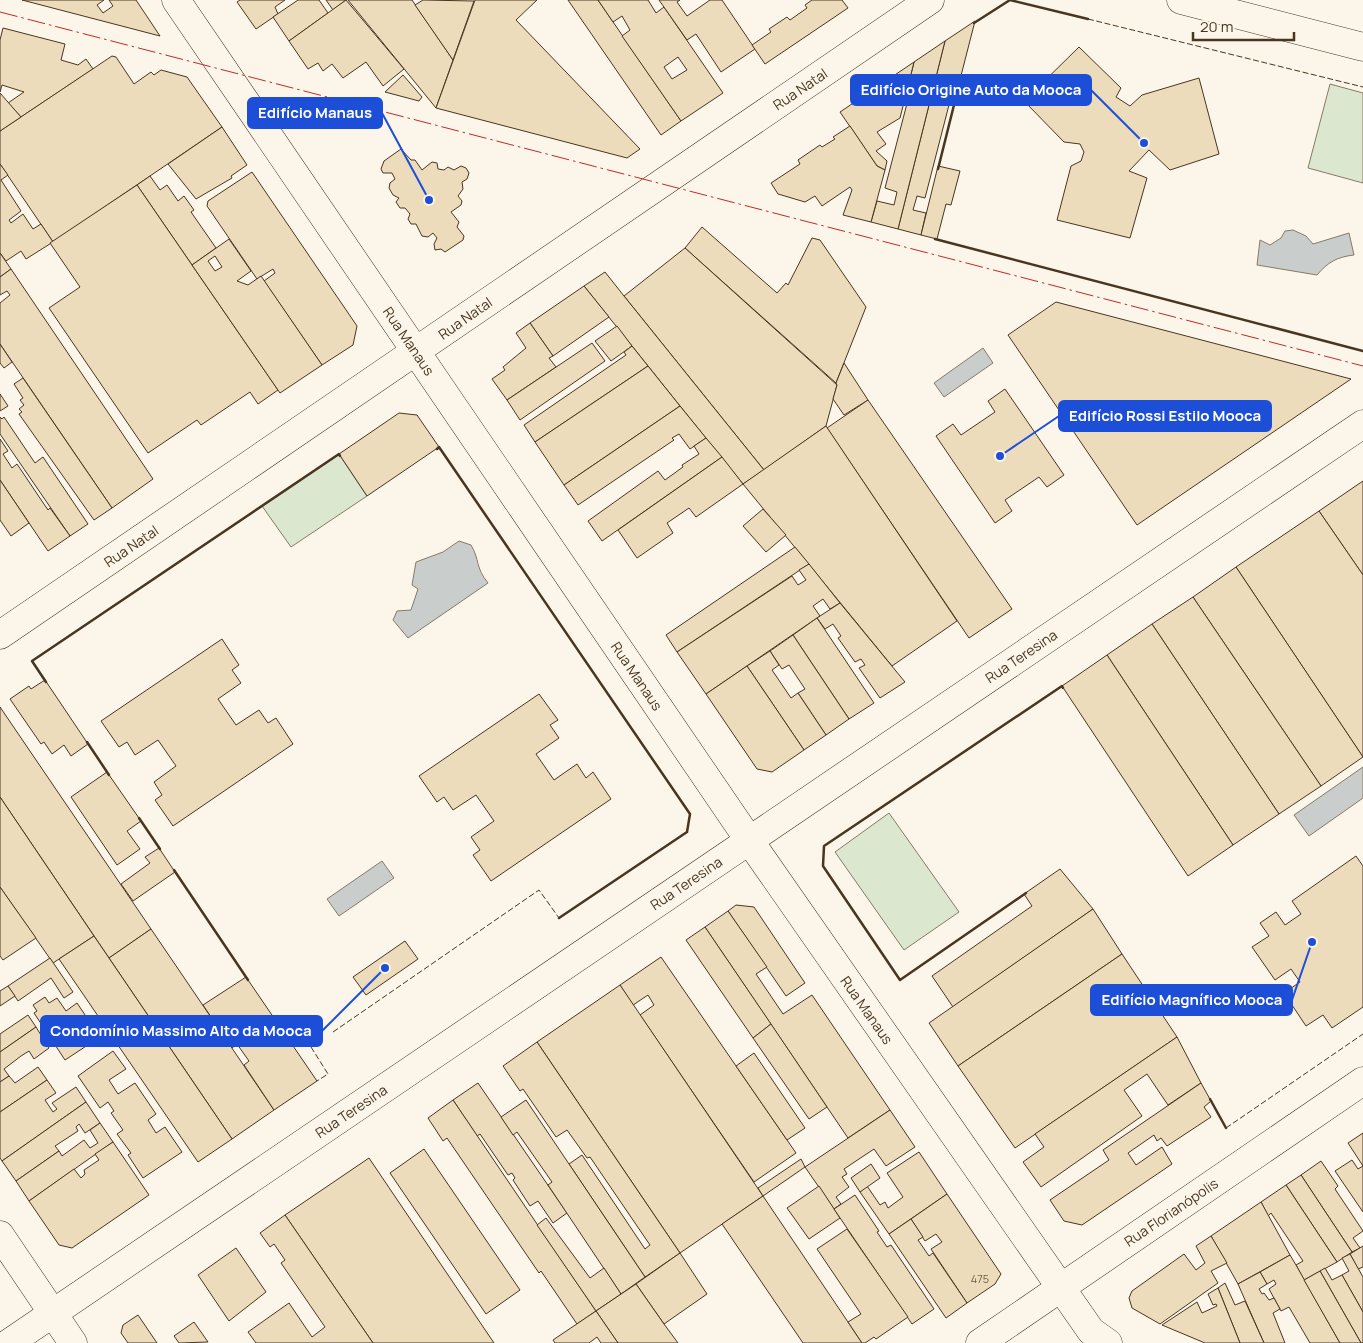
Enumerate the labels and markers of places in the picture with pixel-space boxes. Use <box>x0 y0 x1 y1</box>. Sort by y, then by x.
callout: Edifício Origine Auto da Mooca <box>851 75 1091 105</box>
callout: Edifício Manaus <box>248 98 382 128</box>
callout: Edifício Rossi Estilo Mooca <box>1059 401 1271 431</box>
callout: Edifício Magnífico Mooca <box>1091 985 1292 1015</box>
callout: Condomínio Massimo Alto da Mooca <box>41 1016 322 1046</box>

